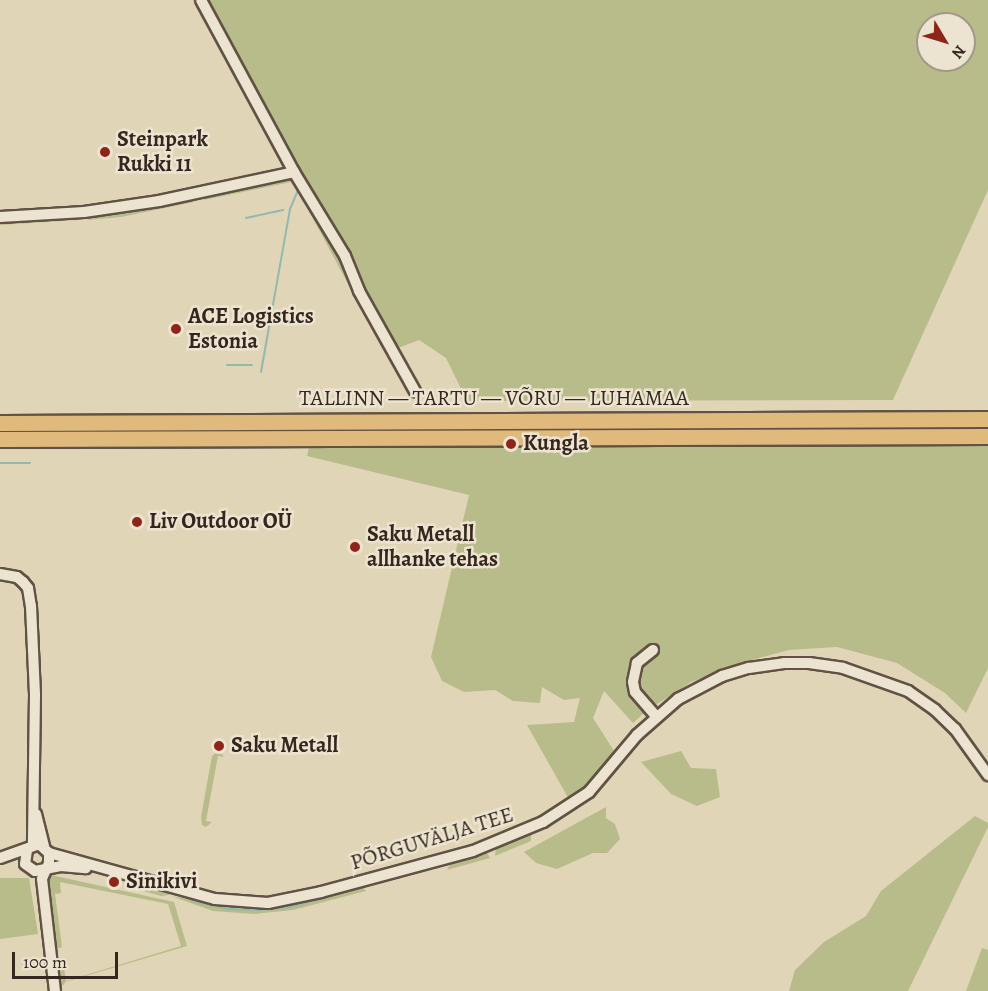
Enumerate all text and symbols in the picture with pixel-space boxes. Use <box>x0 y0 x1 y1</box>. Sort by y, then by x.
north arrow <box>916 12 976 72</box>
text: N <box>946 40 971 63</box>
place label: Steinpark Rukki 11 <box>117 126 208 178</box>
marker: Steinpark Rukki 11 <box>98 145 112 159</box>
place label: ACE Logistics Estonia <box>188 303 314 354</box>
marker: ACE Logistics Estonia <box>169 322 183 336</box>
street label: TALLINN — TARTU — VÕRU — LUHAMAA <box>298 386 690 412</box>
place label: Kungla <box>523 431 589 457</box>
marker: Kungla <box>504 437 518 451</box>
place label: Liv Outdoor OÜ <box>149 509 292 535</box>
marker: Liv Outdoor OÜ <box>130 515 144 529</box>
place label: Saku Metall allhanke tehas <box>367 521 498 572</box>
marker: Saku Metall allhanke tehas <box>348 540 362 554</box>
place label: Saku Metall <box>231 733 338 759</box>
marker: Saku Metall <box>212 739 226 753</box>
street label: PÕRGUVÄLJA TEE <box>347 802 517 876</box>
place label: Sinikivi <box>126 869 197 895</box>
marker: Sinikivi <box>107 875 121 889</box>
scale bar <box>15 940 122 978</box>
text: 100 m <box>23 950 67 974</box>

